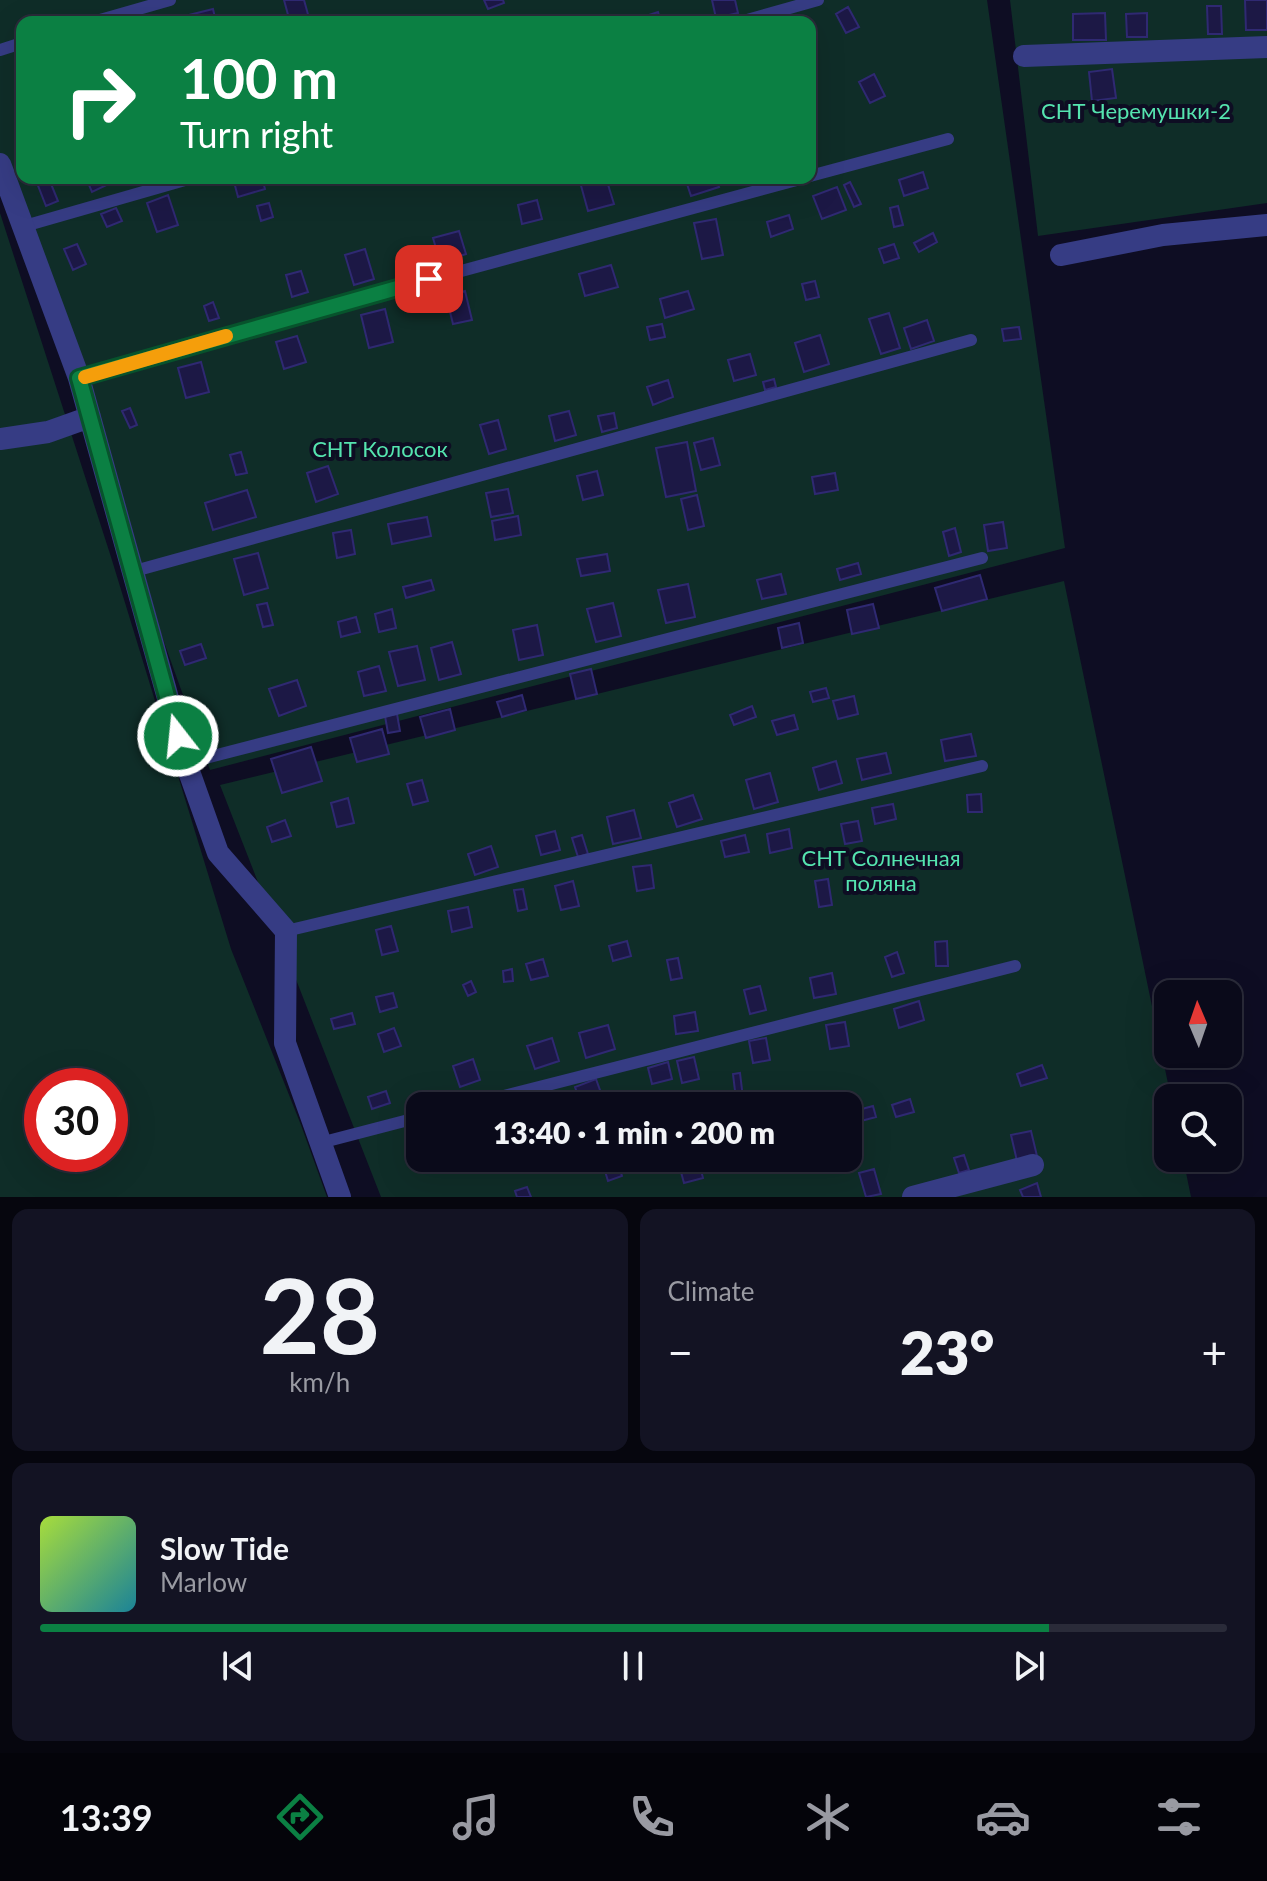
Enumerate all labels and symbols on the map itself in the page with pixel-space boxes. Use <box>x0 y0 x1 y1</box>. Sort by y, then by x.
park label: СНТ Черемушки-2 <box>1041 97 1231 124</box>
pin <box>395 245 463 313</box>
park label: СНТ Колосок <box>312 435 448 462</box>
position arrow <box>136 694 220 778</box>
park label: СНТ Солнечная поляна <box>801 844 961 896</box>
north arrow <box>1154 980 1242 1068</box>
speed limit sign: 30 <box>24 1068 128 1172</box>

